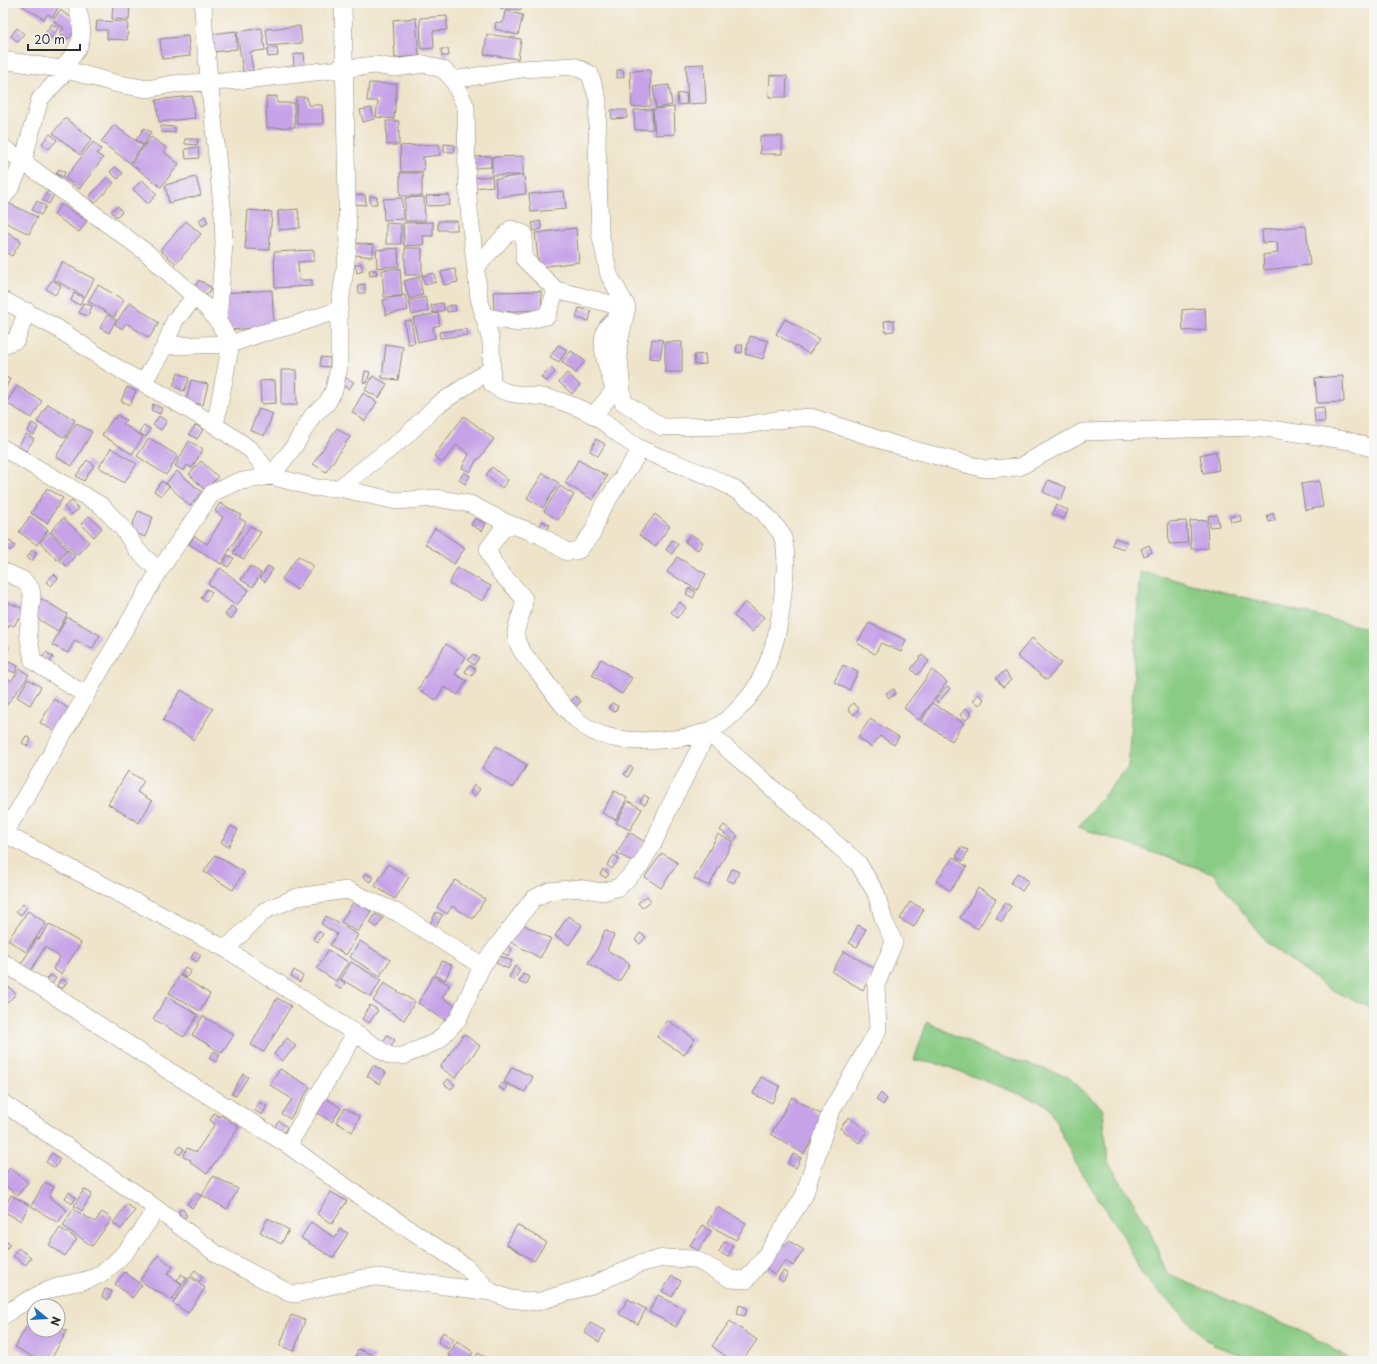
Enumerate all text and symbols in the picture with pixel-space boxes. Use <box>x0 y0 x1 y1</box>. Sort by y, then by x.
scale bar <box>28 26 80 52</box>
text: 20 m <box>34 30 65 48</box>
north arrow <box>26 1298 66 1338</box>
text: N <box>46 1314 65 1328</box>

